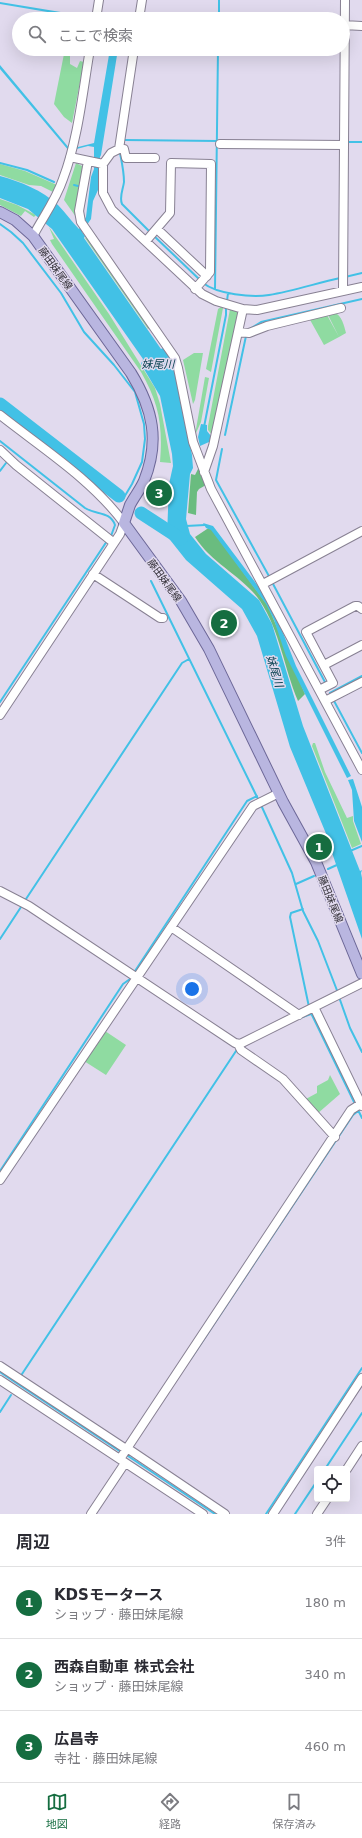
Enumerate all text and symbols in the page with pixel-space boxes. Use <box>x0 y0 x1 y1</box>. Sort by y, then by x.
search box <box>12 12 350 56</box>
icon: search <box>26 23 48 45</box>
text: ここで検索 <box>58 27 133 45</box>
street label: 藤田妹尾線 <box>36 245 75 292</box>
water label: 妹尾川 <box>142 358 175 371</box>
pin: 3 <box>146 478 172 508</box>
street label: 藤田妹尾線 <box>145 557 184 604</box>
pin: 2 <box>211 608 237 638</box>
water label: 妹尾川 <box>263 653 286 690</box>
pin: 1 <box>306 832 332 862</box>
street label: 藤田妹尾線 <box>316 874 345 924</box>
your location <box>182 979 202 999</box>
map controls <box>314 1466 350 1502</box>
button: locate <box>314 1466 350 1502</box>
text: 周辺 <box>16 1532 50 1552</box>
text: 3件 <box>325 1534 346 1549</box>
text: KDSモータース <box>54 1586 163 1604</box>
text: 1 <box>24 1595 34 1610</box>
text: 180 m <box>304 1595 346 1610</box>
text: ショップ · 藤田妹尾線 <box>54 1607 183 1622</box>
text: 西森自動車 株式会社 <box>54 1658 194 1676</box>
text: 2 <box>24 1667 34 1682</box>
text: 340 m <box>304 1667 346 1682</box>
text: ショップ · 藤田妹尾線 <box>54 1679 183 1694</box>
text: 広昌寺 <box>54 1730 99 1748</box>
text: 3 <box>24 1739 34 1754</box>
text: 460 m <box>304 1739 346 1754</box>
text: 寺社 · 藤田妹尾線 <box>54 1751 157 1766</box>
tab: 地図 <box>46 1791 68 1831</box>
tab: 経路 <box>159 1791 181 1831</box>
tab: 保存済み <box>272 1791 316 1831</box>

